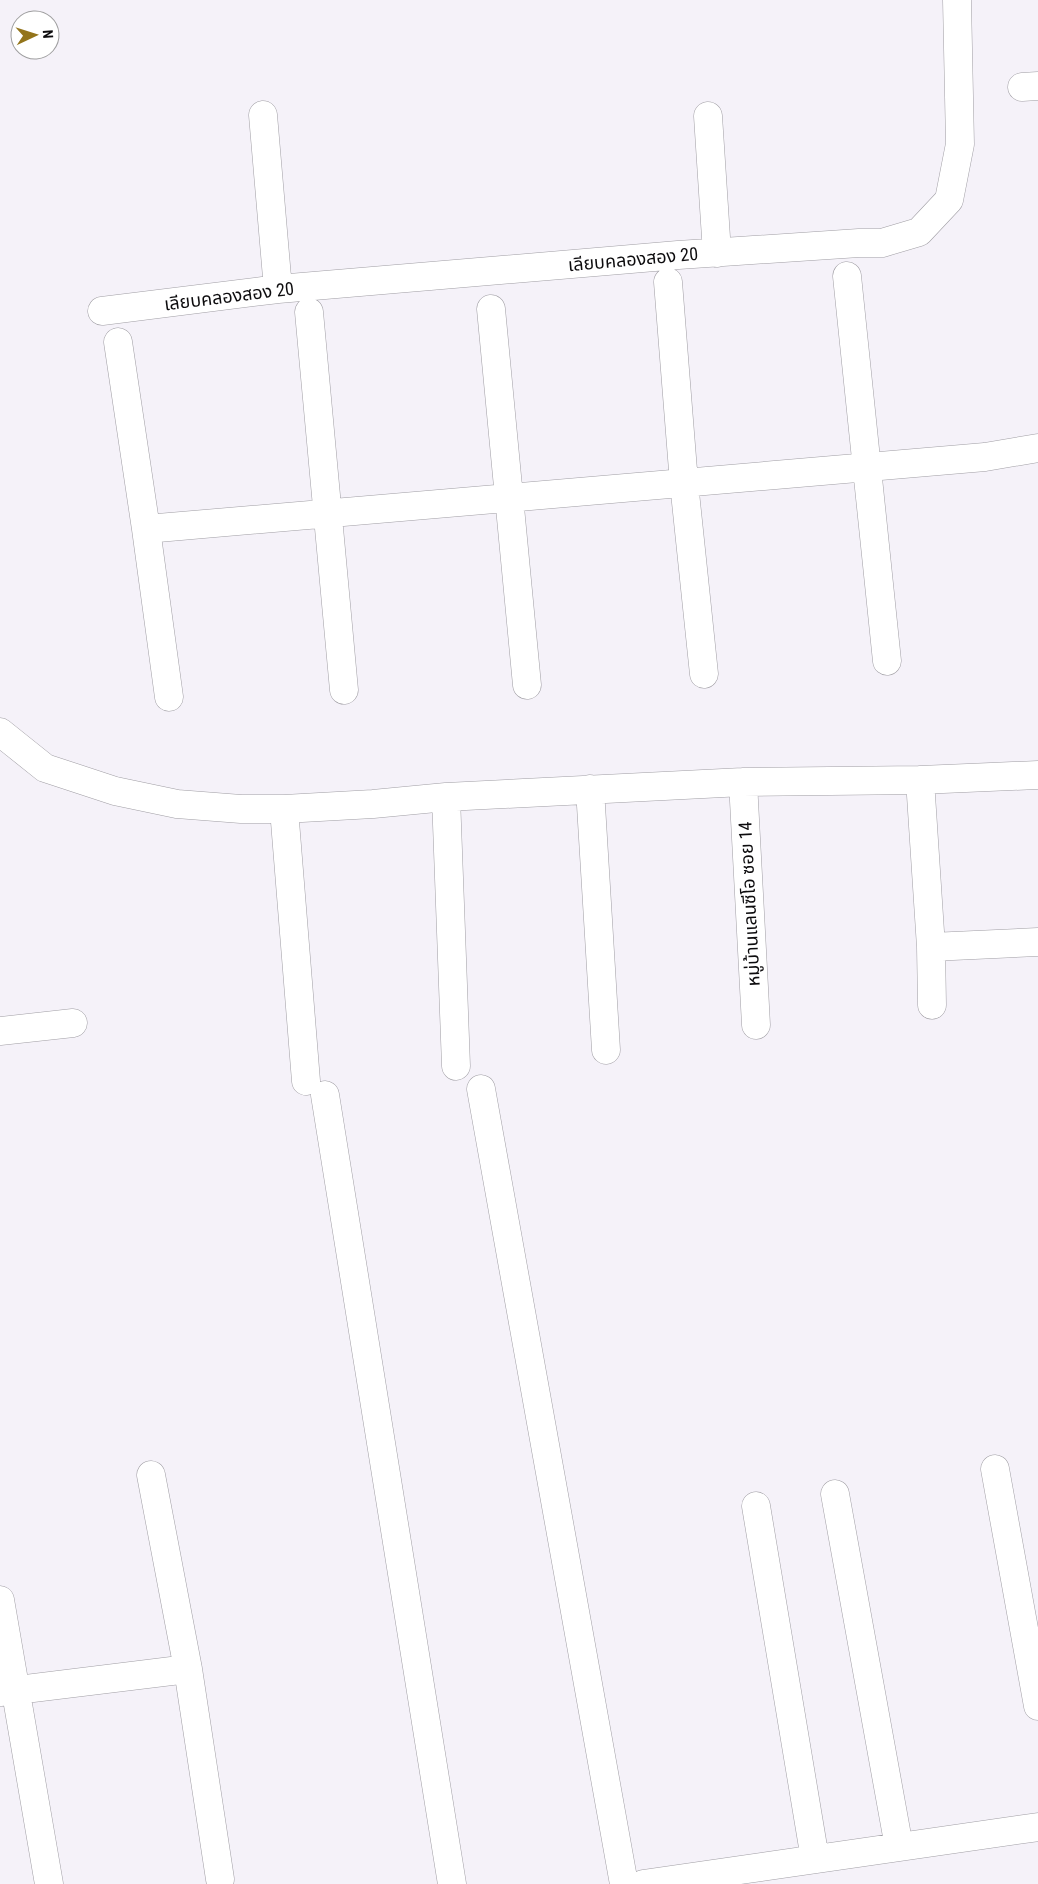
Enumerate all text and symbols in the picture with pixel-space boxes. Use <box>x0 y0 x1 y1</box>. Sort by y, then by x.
north arrow <box>10 10 60 60</box>
text: N <box>40 29 56 39</box>
street label: เลียบคลองสอง 20 <box>567 243 699 275</box>
street label: เลียบคลองสอง 20 <box>163 278 295 314</box>
street label: หมู่บ้านแลนซีโอ ซอย 14 <box>734 821 766 987</box>

